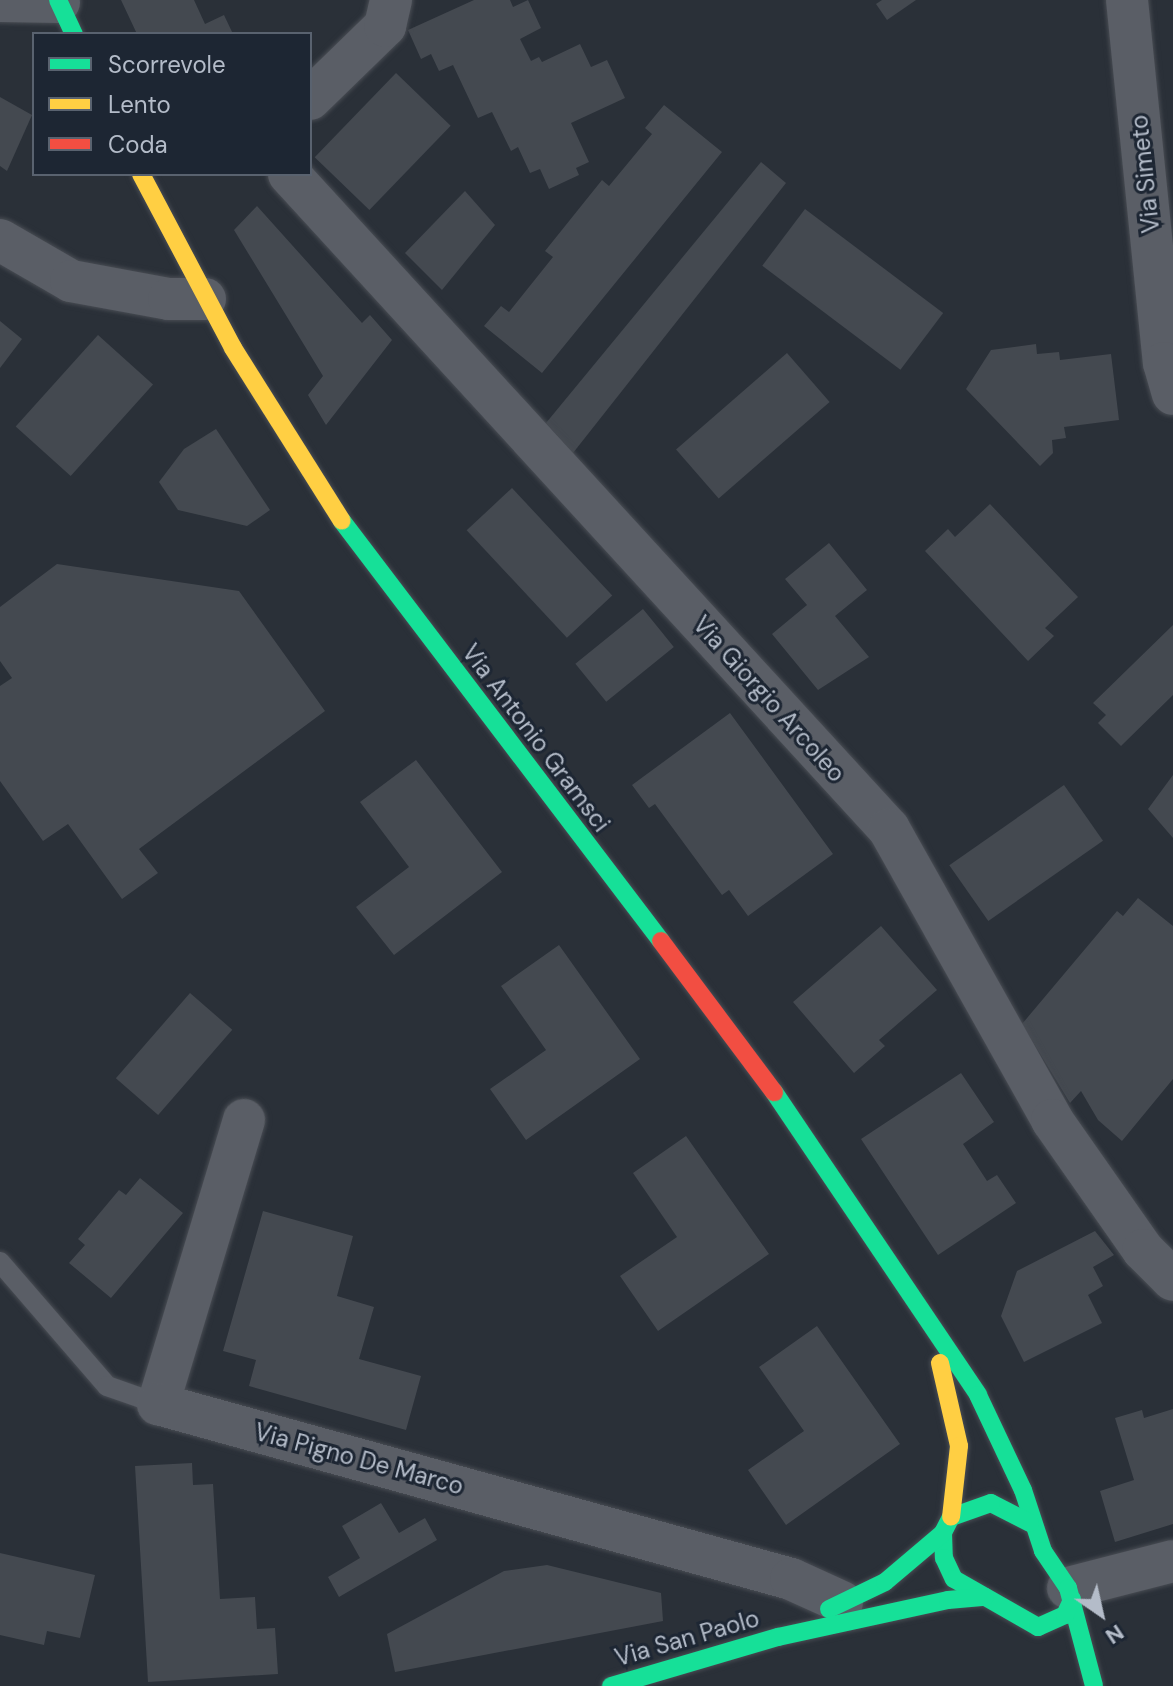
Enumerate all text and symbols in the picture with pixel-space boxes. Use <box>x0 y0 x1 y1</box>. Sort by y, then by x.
legend <box>32 32 312 176</box>
text: Scorrevole <box>108 49 226 80</box>
text: Lento <box>108 89 171 120</box>
street label: Via Simeto <box>1124 113 1166 235</box>
text: Coda <box>108 129 168 160</box>
street label: Via Giorgio Arcoleo <box>687 610 851 788</box>
street label: Via Antonio Gramsci <box>456 639 616 837</box>
street label: Via Pigno De Marco <box>251 1417 467 1501</box>
north arrow <box>1061 1574 1141 1654</box>
street label: Via San Paolo <box>612 1604 762 1672</box>
text: N <box>1100 1618 1129 1651</box>

